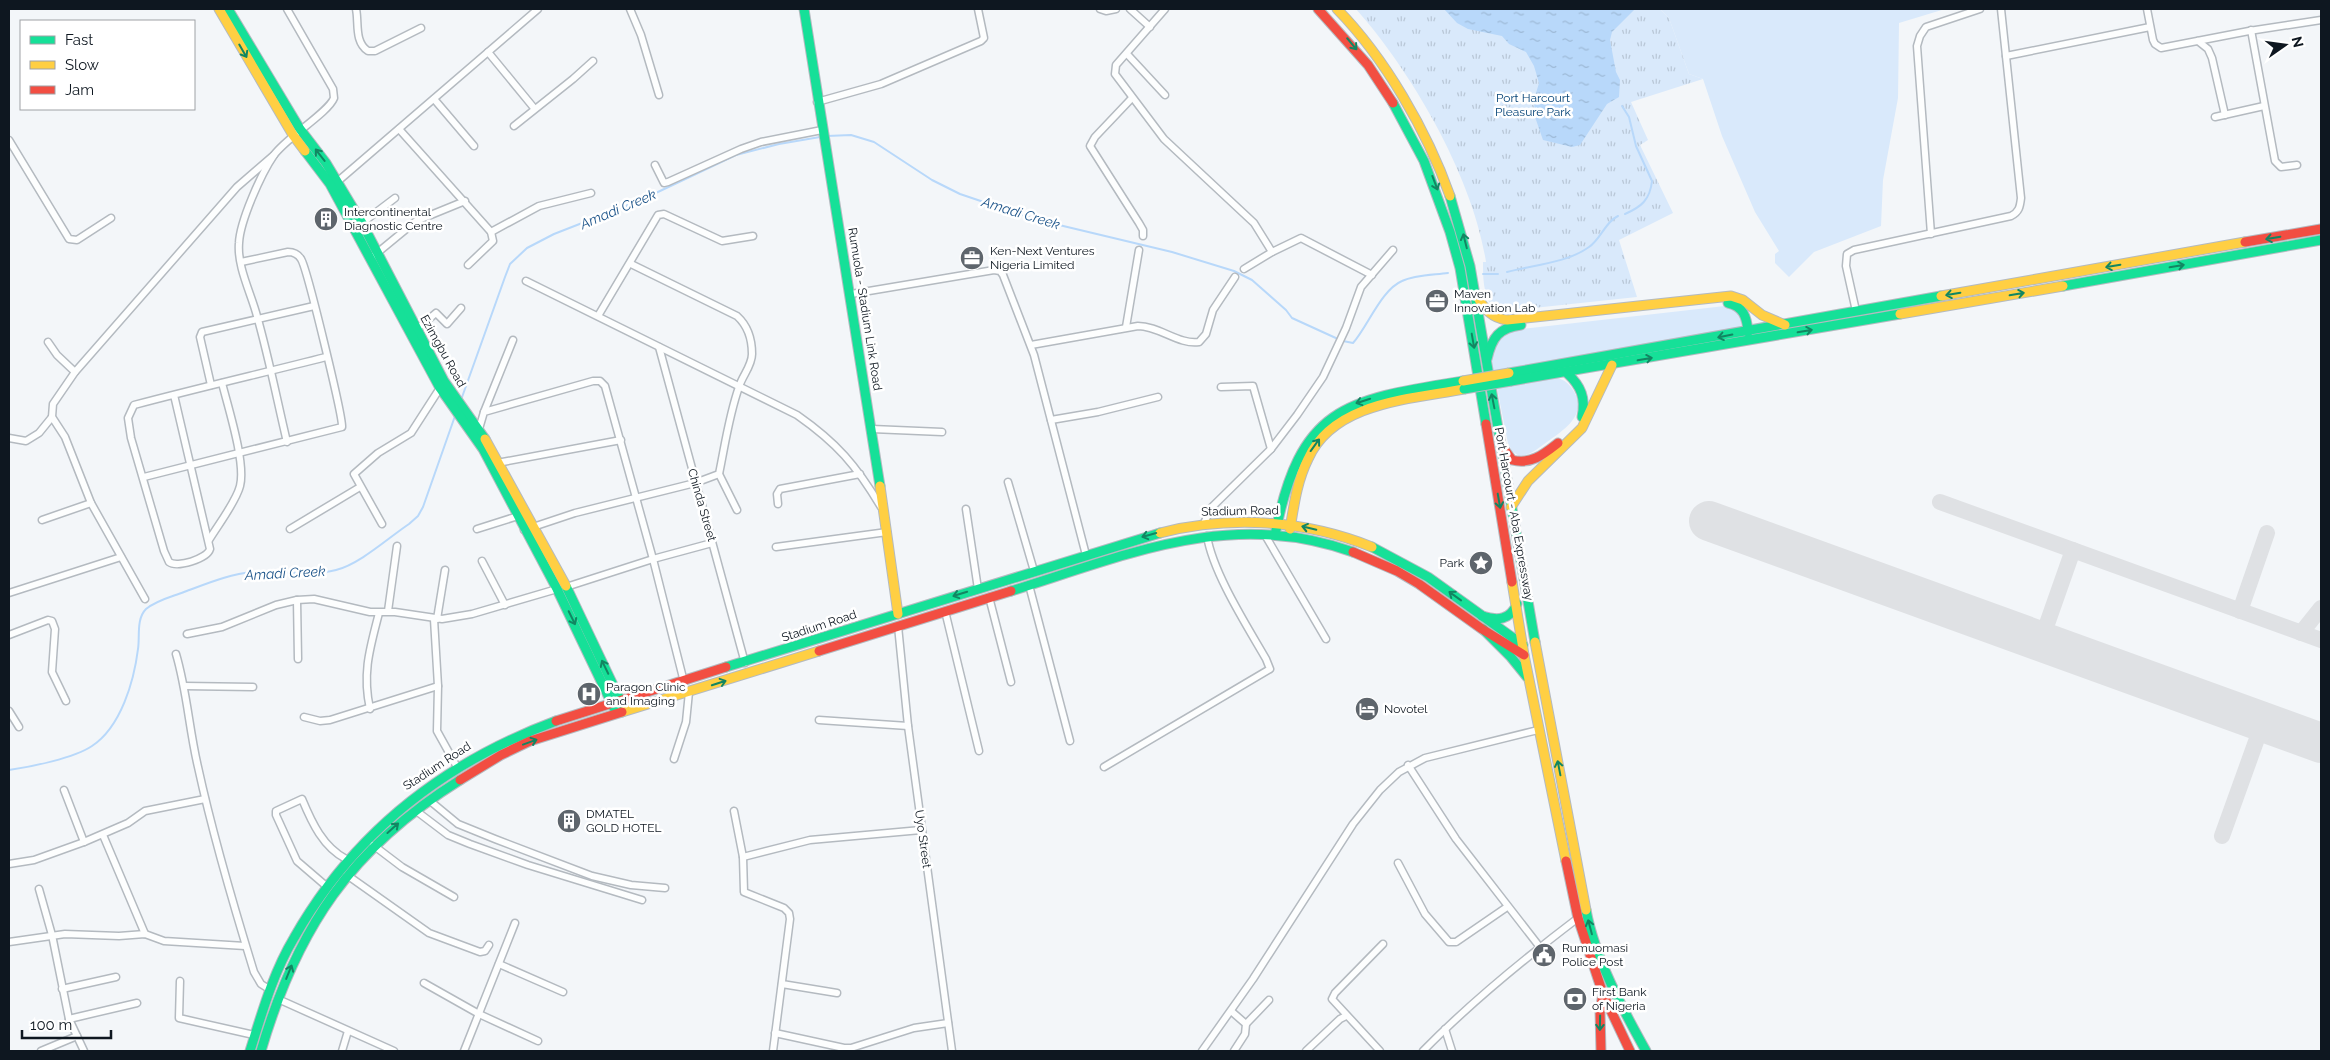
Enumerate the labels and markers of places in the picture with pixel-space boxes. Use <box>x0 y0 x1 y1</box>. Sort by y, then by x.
place label: Intercontinental Diagnostic Centre <box>344 205 443 233</box>
building icon: Intercontinental Diagnostic Centre <box>313 206 339 232</box>
place label: Ken-Next Ventures Nigeria Limited <box>990 244 1095 272</box>
office icon: Ken-Next Ventures Nigeria Limited <box>959 245 985 271</box>
place label: Maven Innovation Lab <box>1454 287 1535 315</box>
office icon: Maven Innovation Lab <box>1424 288 1450 314</box>
place icon: Park <box>1468 550 1494 576</box>
place label: Park <box>1439 556 1465 570</box>
place label: Paragon Clinic and Imaging <box>606 680 686 708</box>
hospital icon: Paragon Clinic and Imaging <box>576 681 602 707</box>
hotel icon: Novotel <box>1354 696 1380 722</box>
place label: Novotel <box>1384 702 1428 716</box>
place label: DMATEL GOLD HOTEL <box>586 807 661 835</box>
building icon: DMATEL GOLD HOTEL <box>556 808 582 834</box>
place label: Rumuomasi Police Post <box>1562 941 1628 969</box>
public building icon: Rumuomasi Police Post <box>1531 942 1557 968</box>
place label: First Bank of Nigeria <box>1592 985 1647 1013</box>
bank icon: First Bank of Nigeria <box>1562 986 1588 1012</box>

